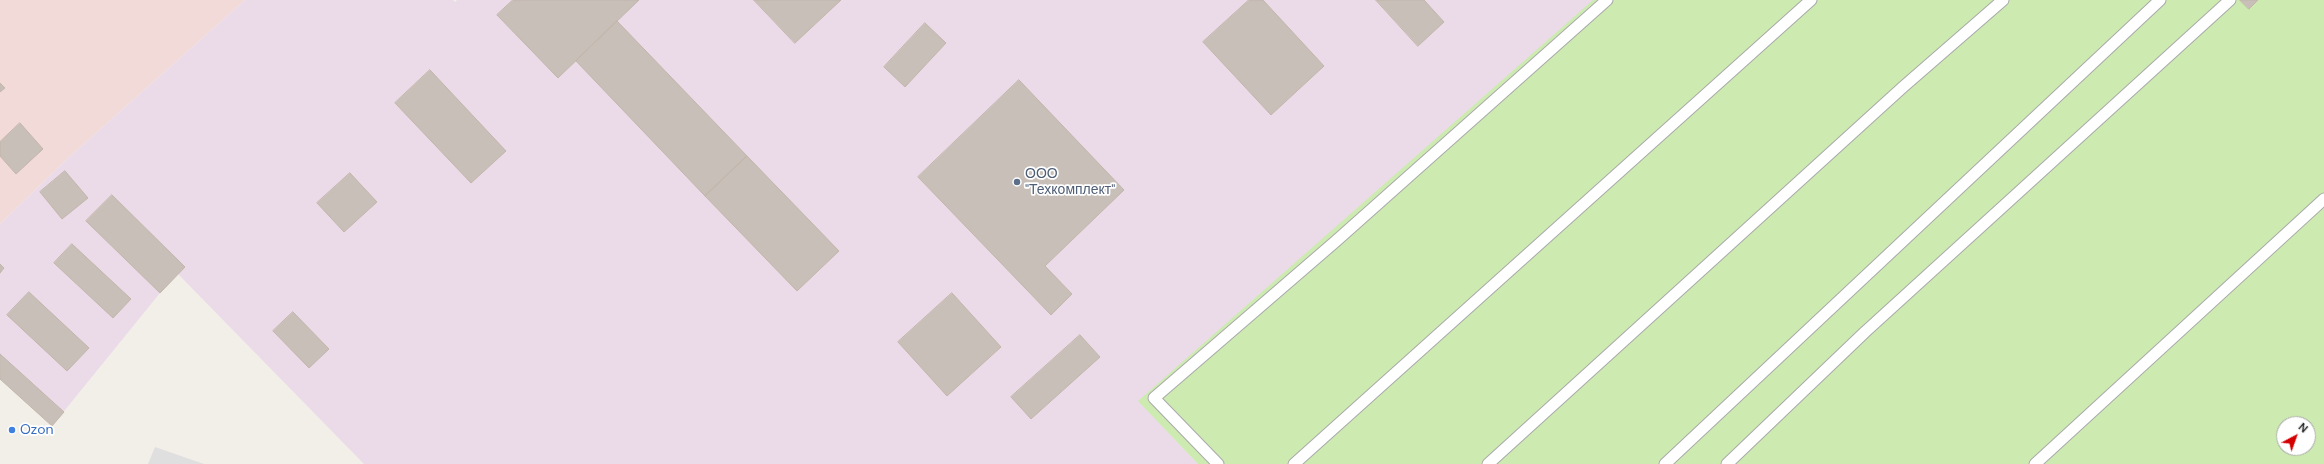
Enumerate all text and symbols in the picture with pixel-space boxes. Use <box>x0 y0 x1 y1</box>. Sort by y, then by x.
place label: ООО "Техкомплект" <box>1025 166 1115 198</box>
marker: ООО "Техкомплект" <box>1012 177 1022 187</box>
north arrow <box>2276 416 2316 456</box>
text: N <box>2296 420 2311 436</box>
place label: Ozon <box>20 422 54 438</box>
marker: Ozon <box>7 425 17 435</box>

